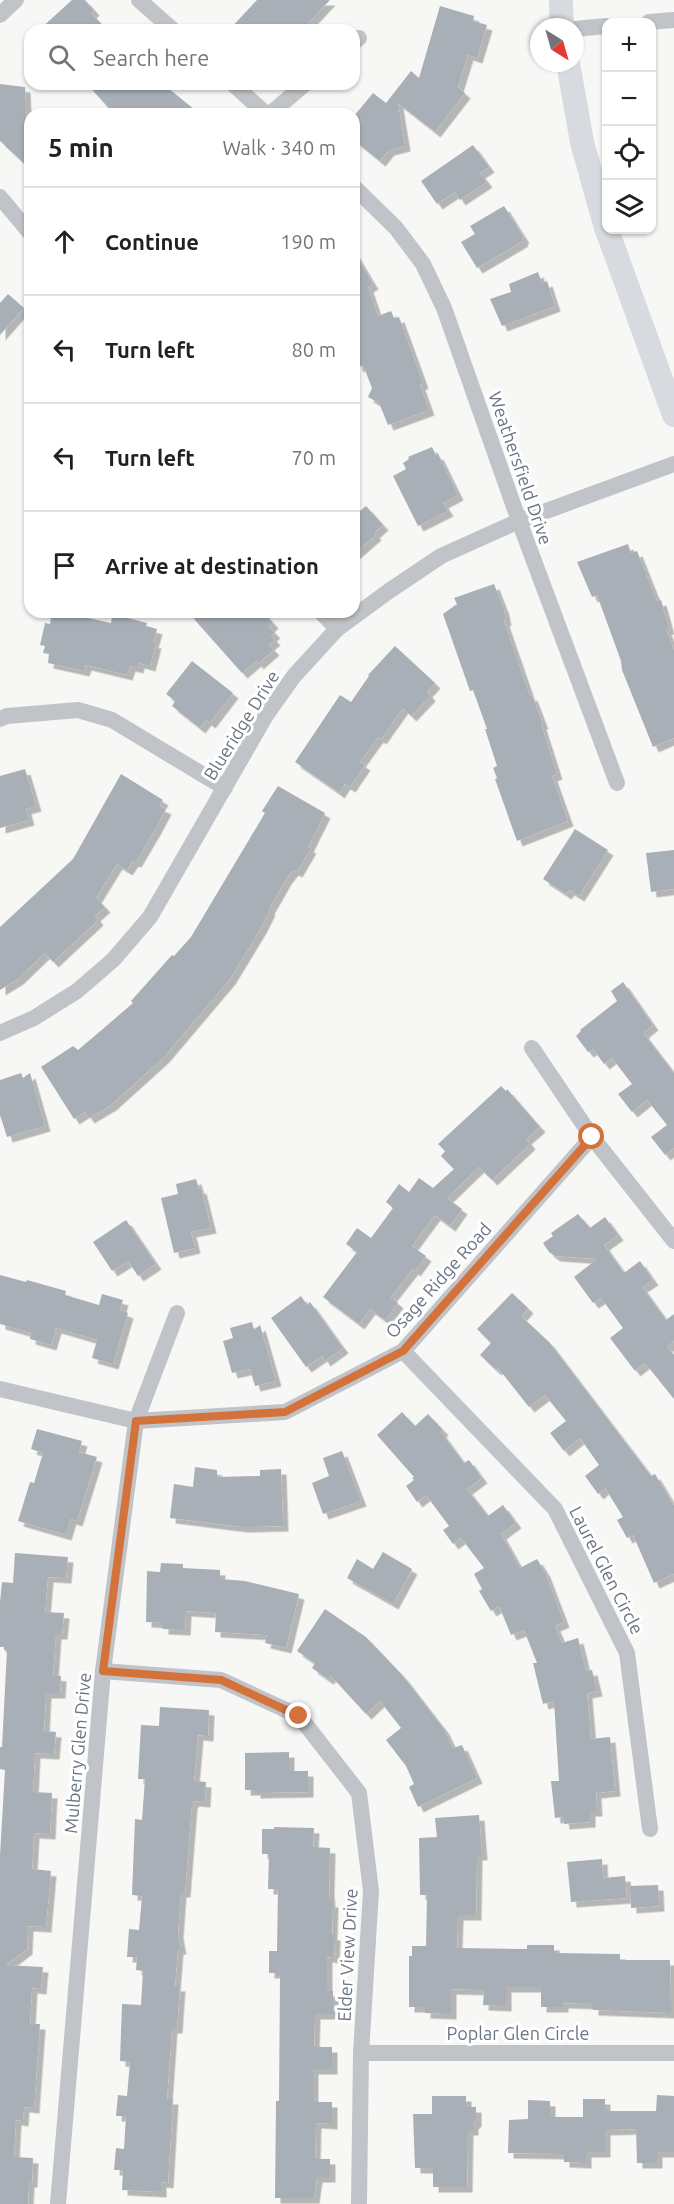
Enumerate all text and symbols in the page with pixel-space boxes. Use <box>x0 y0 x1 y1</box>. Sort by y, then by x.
north arrow <box>530 18 584 72</box>
map controls <box>602 18 656 234</box>
button: + <box>602 18 656 72</box>
search box <box>24 24 360 90</box>
icon: search <box>45 41 78 74</box>
text: Search here <box>93 45 209 70</box>
button: − <box>602 72 656 126</box>
button: locate <box>602 126 656 180</box>
text: 5 min <box>48 133 114 162</box>
text: Walk · 340 m <box>223 136 336 159</box>
button: layers <box>602 180 656 234</box>
icon: ahead <box>48 225 81 258</box>
text: Continue <box>105 229 199 254</box>
text: 190 m <box>280 230 336 253</box>
icon: left <box>48 333 81 366</box>
text: Turn left <box>105 337 195 362</box>
text: 80 m <box>292 338 336 361</box>
street label: Weathersfield Drive <box>485 389 557 547</box>
icon: left <box>48 441 81 474</box>
text: Turn left <box>105 445 195 470</box>
text: 70 m <box>292 446 336 469</box>
icon: arrive <box>48 549 81 582</box>
text: Arrive at destination <box>105 553 319 578</box>
street label: Blueridge Drive <box>199 667 283 783</box>
route start <box>578 1123 604 1149</box>
street label: Osage Ridge Road <box>381 1219 495 1341</box>
street label: Laurel Glen Circle <box>566 1503 648 1637</box>
street label: Mulberry Glen Drive <box>60 1672 94 1834</box>
route end <box>285 1702 311 1728</box>
street label: Elder View Drive <box>334 1888 360 2022</box>
street label: Poplar Glen Circle <box>447 2023 589 2043</box>

